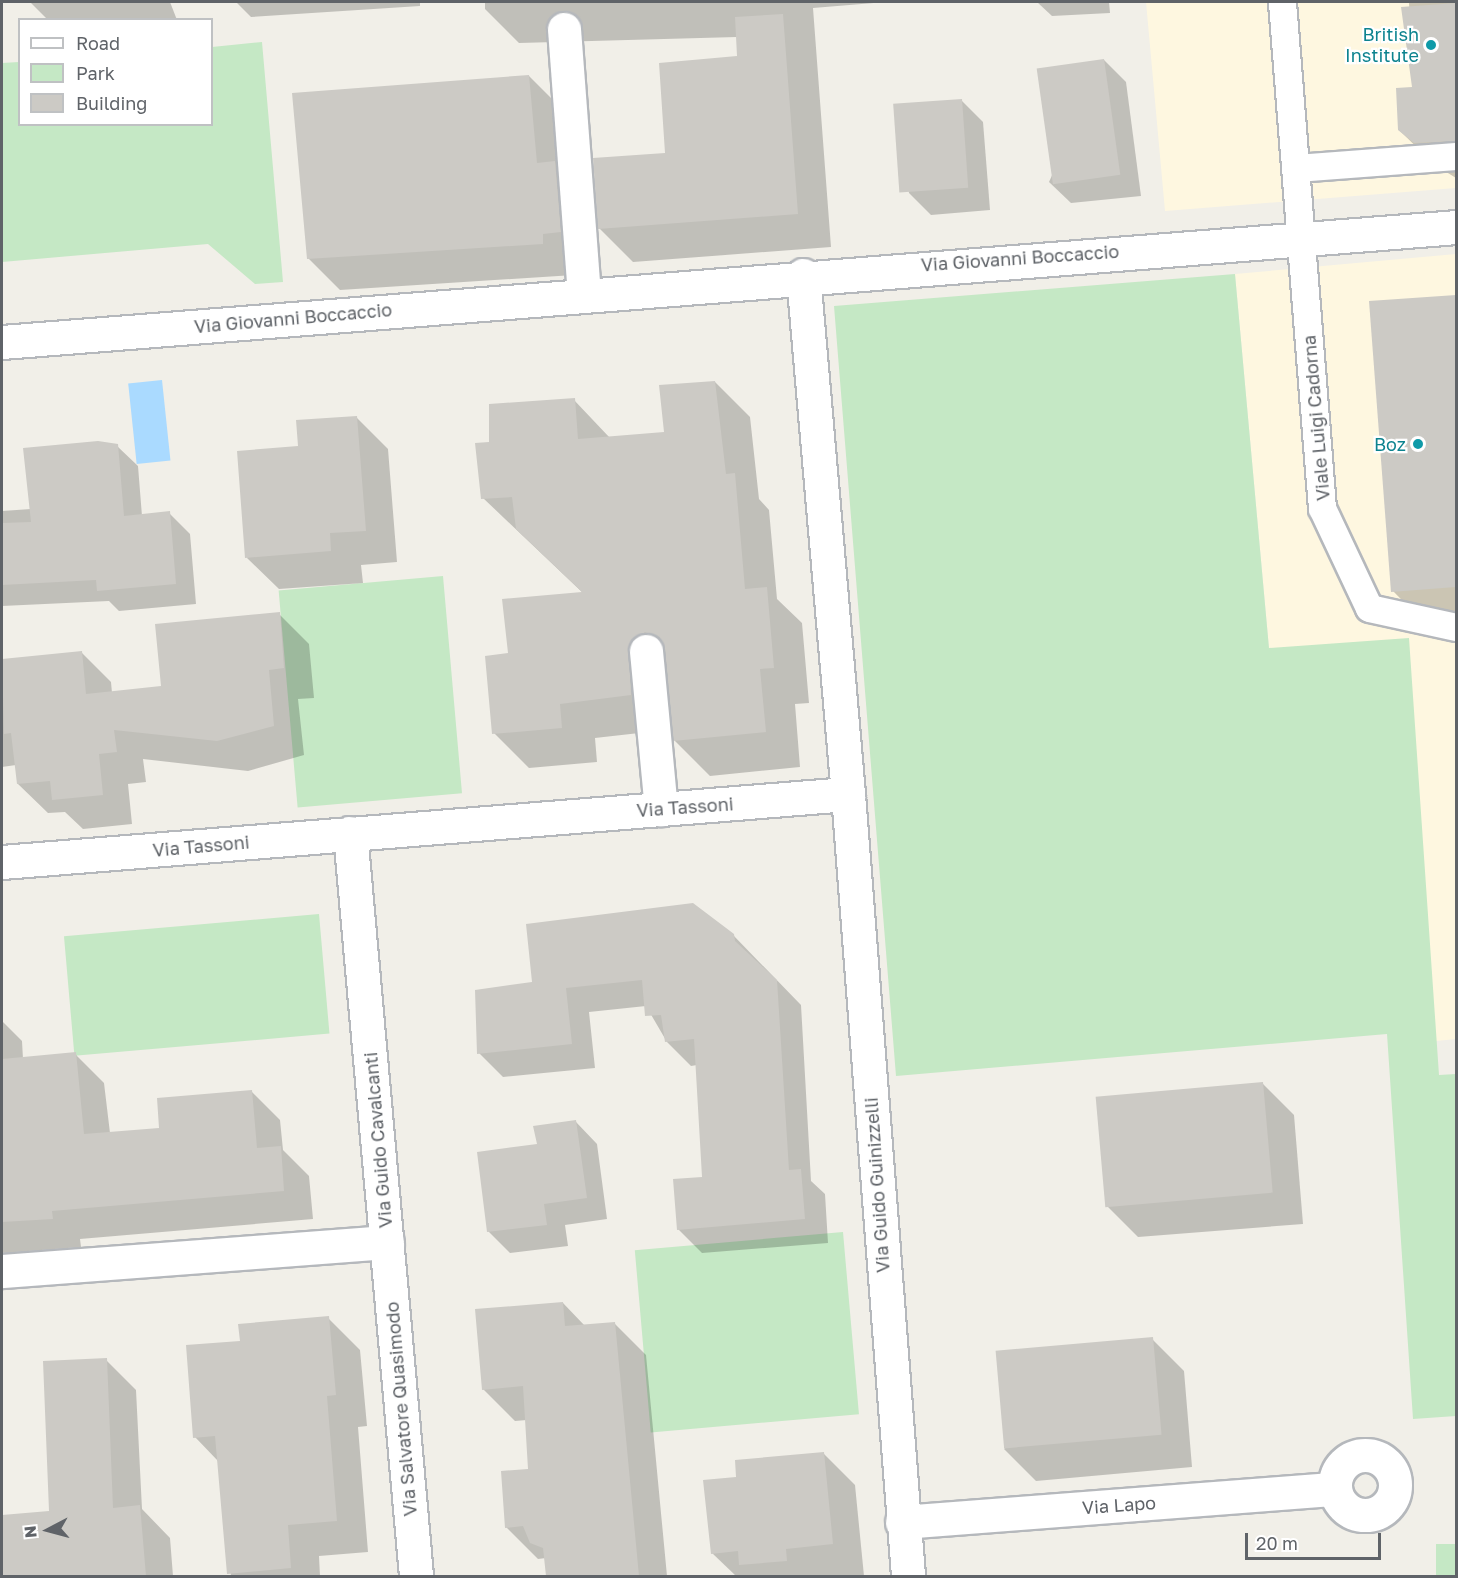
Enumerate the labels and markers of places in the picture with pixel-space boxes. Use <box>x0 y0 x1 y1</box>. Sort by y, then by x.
place label: British Institute <box>1345 24 1419 66</box>
marker: British Institute <box>1424 38 1438 52</box>
place label: Boz <box>1374 433 1406 455</box>
marker: Boz <box>1411 437 1425 451</box>

